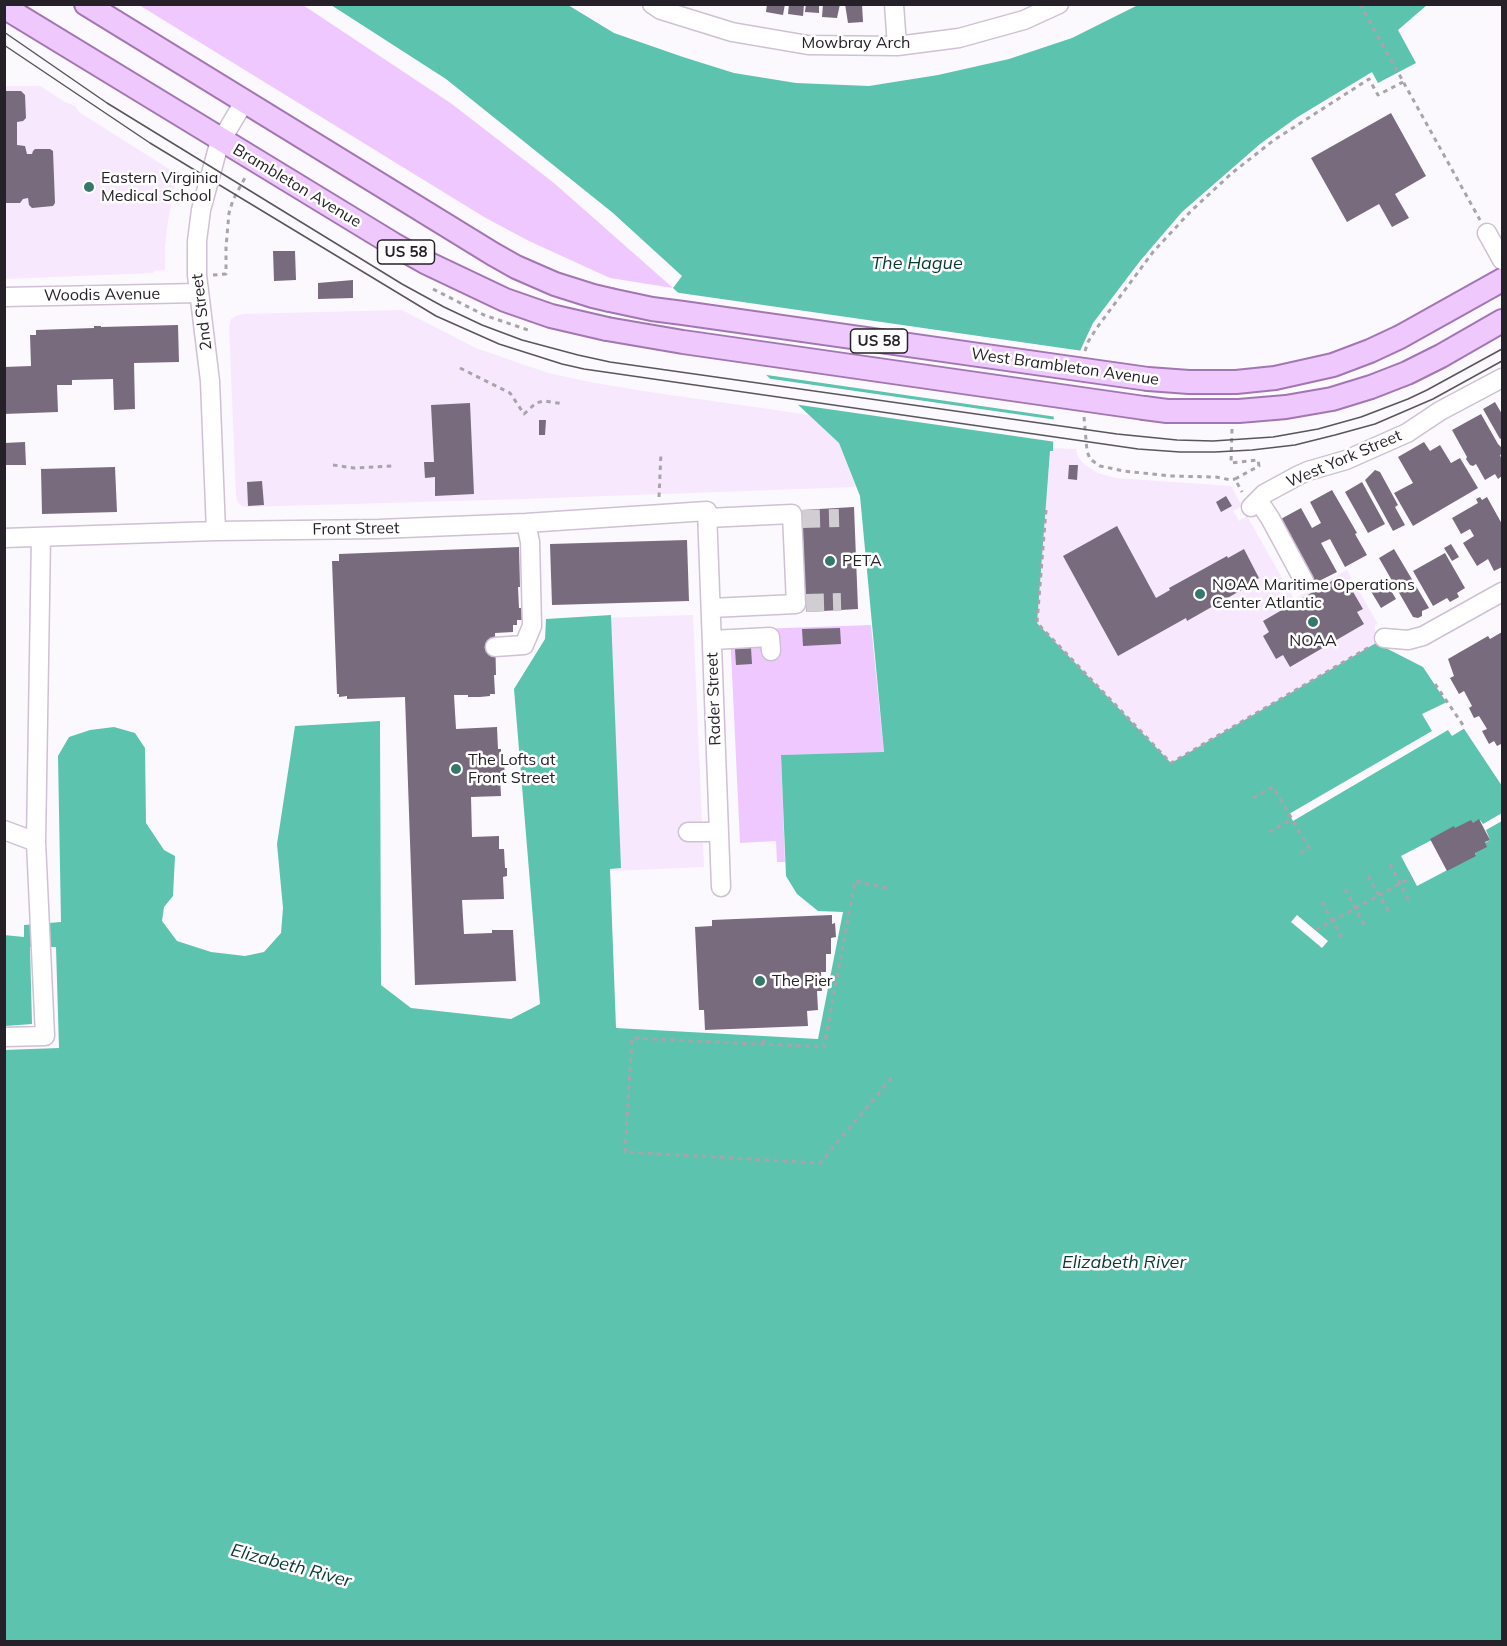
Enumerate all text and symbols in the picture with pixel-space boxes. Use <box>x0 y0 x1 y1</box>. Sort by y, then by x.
street label: Mowbray Arch <box>802 33 910 53</box>
street label: Brambleton Avenue <box>229 140 365 232</box>
place label: Eastern Virginia Medical School <box>101 168 218 206</box>
marker: Eastern Virginia Medical School <box>82 180 96 194</box>
road number: US 58 <box>378 240 434 264</box>
water label: The Hague <box>871 253 963 275</box>
street label: 2nd Street <box>188 273 216 351</box>
street label: Woodis Avenue <box>44 284 160 306</box>
road number: US 58 <box>850 329 908 353</box>
street label: West Brambleton Avenue <box>970 344 1160 390</box>
street label: West York Street <box>1284 426 1404 492</box>
street label: Front Street <box>312 519 400 539</box>
place label: PETA <box>842 551 882 571</box>
marker: PETA <box>823 554 837 568</box>
place label: NOAA Maritime Operations Center Atlantic <box>1212 575 1415 613</box>
marker: NOAA Maritime Operations Center Atlantic <box>1193 587 1207 601</box>
marker: NOAA <box>1306 615 1320 629</box>
place label: NOAA <box>1289 631 1337 651</box>
street label: Rader Street <box>703 652 725 746</box>
place label: The Lofts at Front Street <box>468 750 556 788</box>
marker: The Lofts at Front Street <box>449 762 463 776</box>
place label: The Pier <box>772 971 833 991</box>
marker: The Pier <box>753 974 767 988</box>
water label: Elizabeth River <box>1062 1252 1186 1274</box>
water label: Elizabeth River <box>228 1540 354 1592</box>

